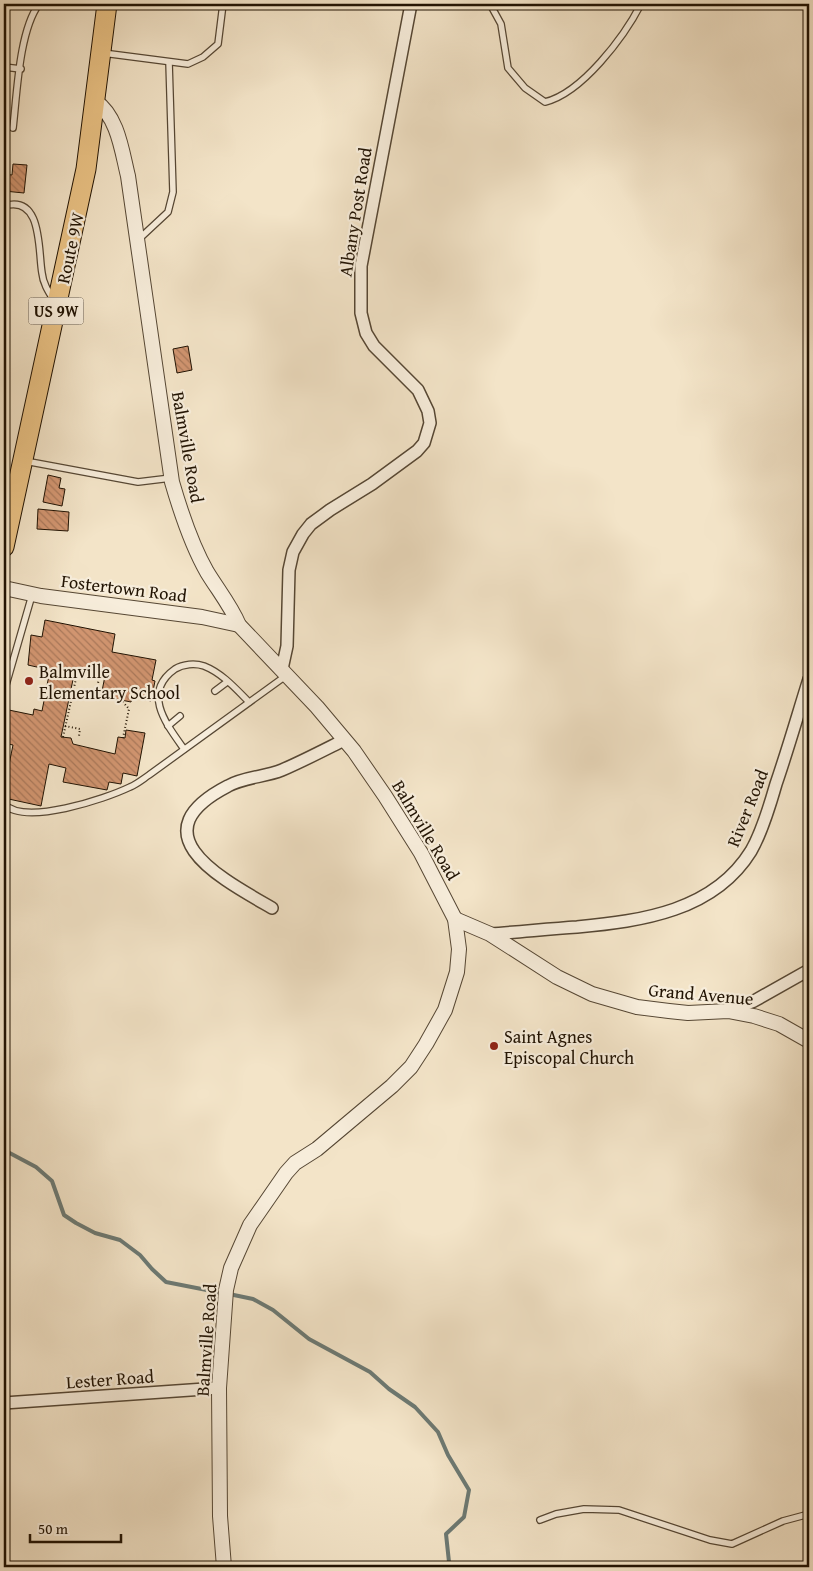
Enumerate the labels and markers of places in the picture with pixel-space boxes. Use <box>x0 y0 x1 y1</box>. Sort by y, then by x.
place label: Balmville Elementary School <box>39 658 180 706</box>
marker: Balmville Elementary School <box>23 675 35 687</box>
place label: Saint Agnes Episcopal Church <box>504 1023 634 1071</box>
marker: Saint Agnes Episcopal Church <box>488 1040 500 1052</box>

